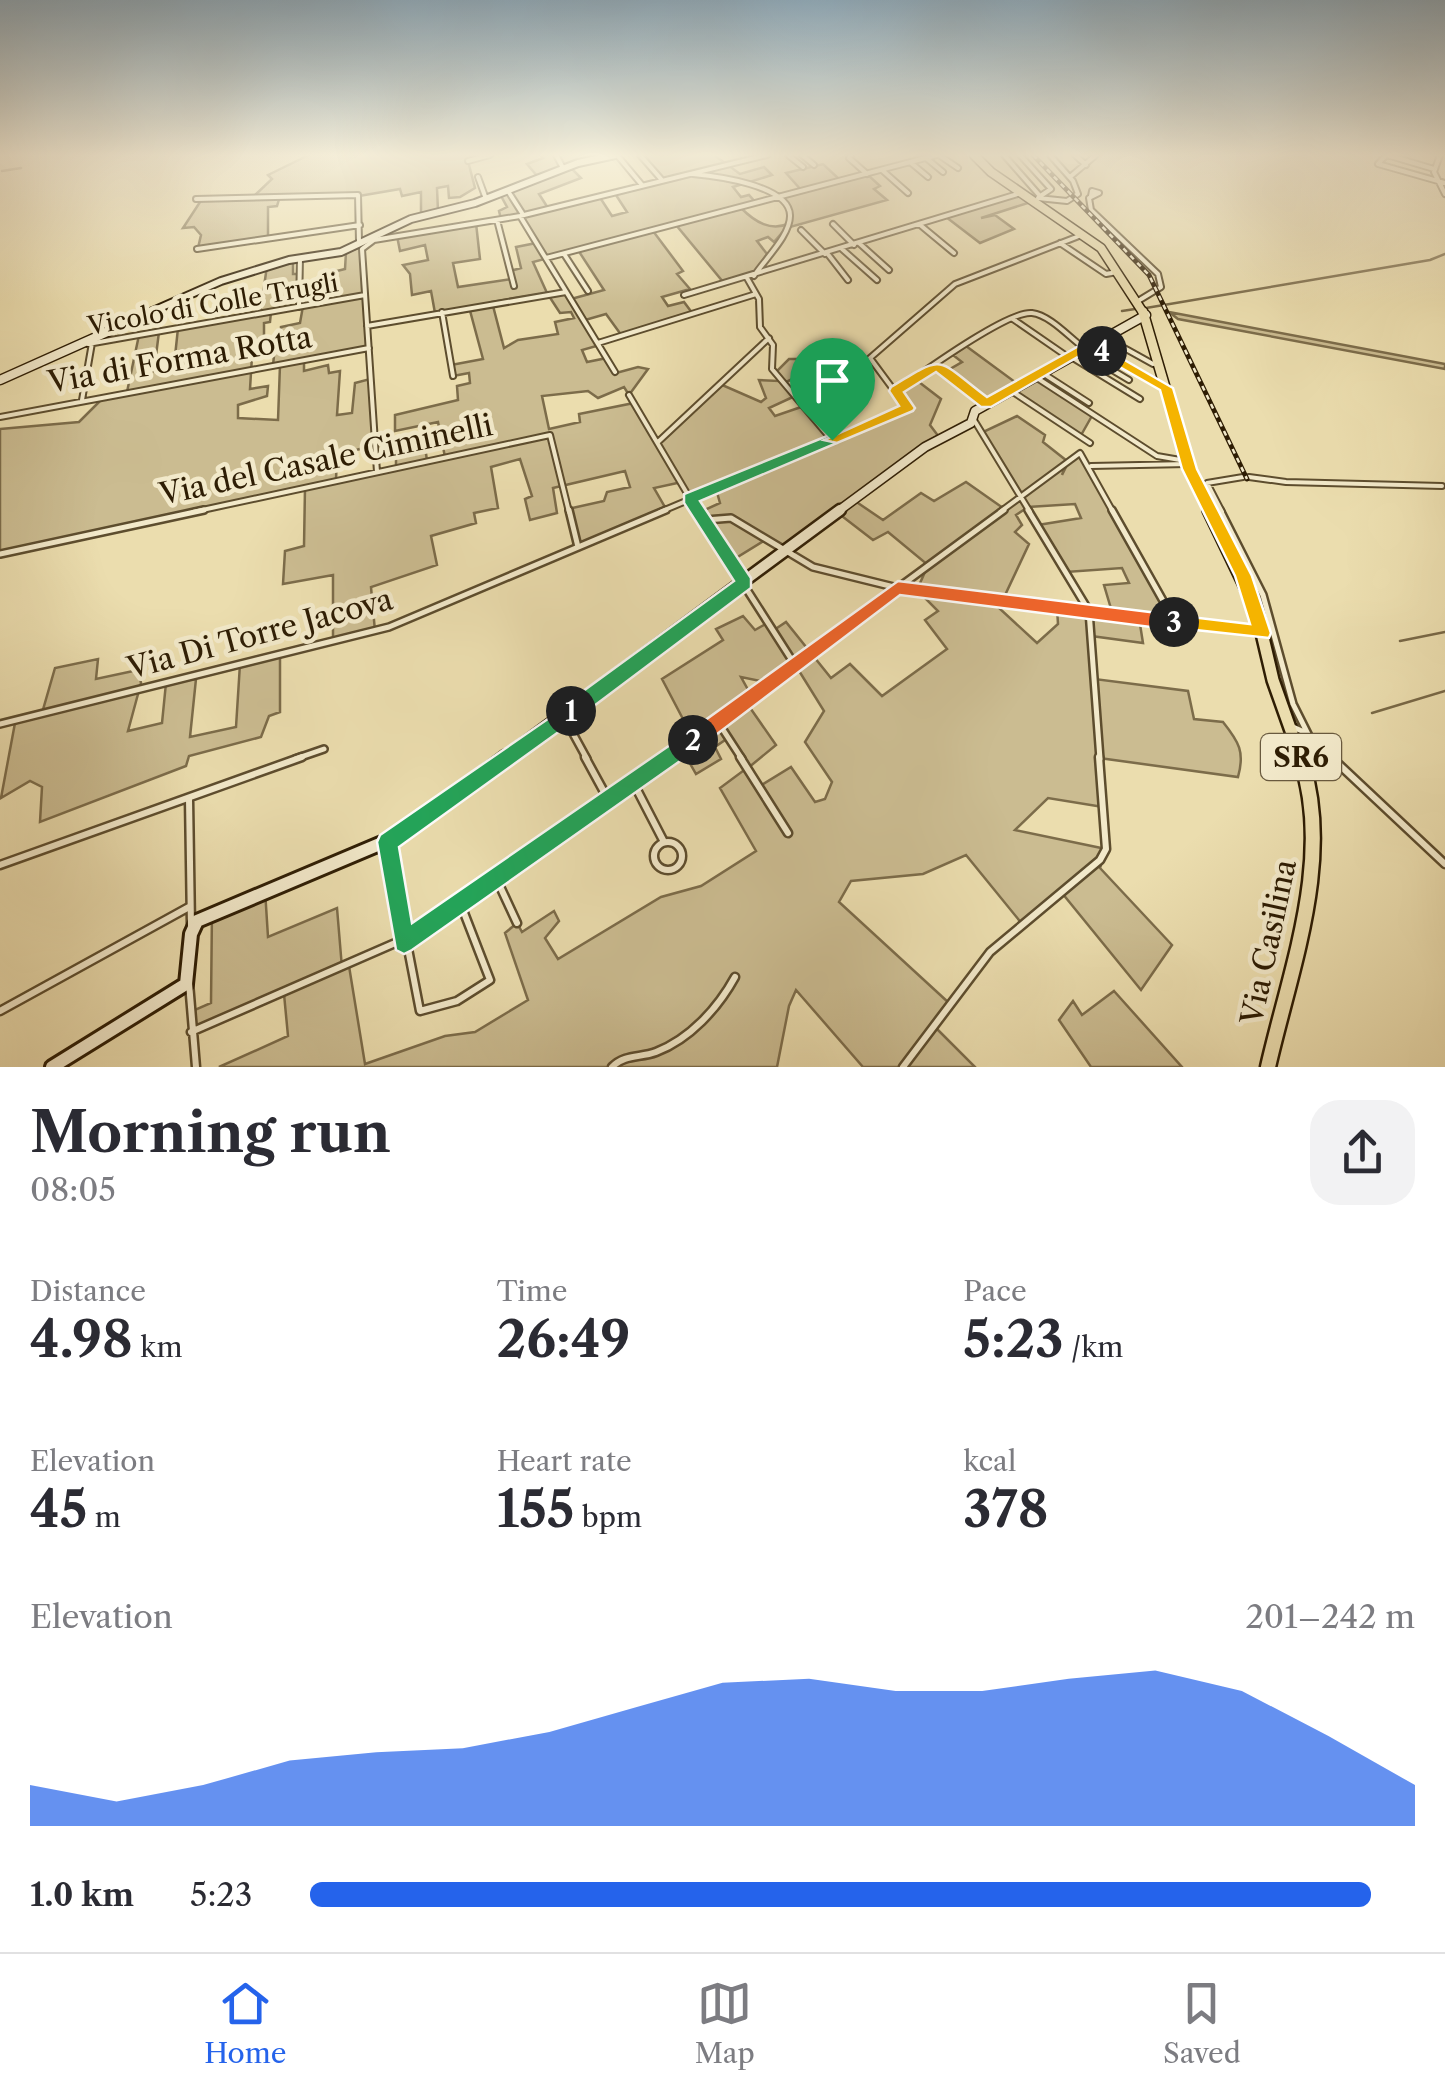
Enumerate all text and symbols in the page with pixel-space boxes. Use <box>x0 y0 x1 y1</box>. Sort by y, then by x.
street label: Vicolo di Colle Trugli <box>84 267 341 342</box>
street label: Via di Forma Rotta <box>44 318 315 401</box>
pin: 4 <box>1077 326 1127 376</box>
text: 4 <box>1094 334 1110 368</box>
pin <box>790 338 875 441</box>
icon: arrive <box>805 353 860 408</box>
street label: Via del Casale Ciminelli <box>155 406 496 513</box>
street label: Via Di Torre Jacova <box>122 580 397 687</box>
pin: 3 <box>1149 597 1199 647</box>
text: 3 <box>1166 605 1182 639</box>
pin: 1 <box>546 686 596 736</box>
text: 1 <box>565 694 577 728</box>
pin: 2 <box>668 715 718 765</box>
text: 2 <box>685 723 701 757</box>
road number: SR6 <box>1261 734 1341 780</box>
street label: Via Casilina <box>1233 856 1304 1029</box>
text: Morning run <box>30 1099 391 1166</box>
button: share <box>1310 1100 1415 1205</box>
text: 08:05 <box>30 1170 116 1209</box>
text: Distance <box>30 1274 146 1308</box>
text: Time <box>497 1274 567 1308</box>
text: Pace <box>963 1274 1027 1308</box>
text: 4.98 <box>30 1308 133 1370</box>
text: 26:49 <box>497 1308 630 1370</box>
text: 5:23 <box>963 1308 1064 1370</box>
text: km <box>133 1330 183 1364</box>
text: /km <box>1064 1330 1123 1364</box>
text: Elevation <box>30 1444 155 1478</box>
text: Heart rate <box>497 1444 632 1478</box>
text: kcal <box>963 1444 1016 1478</box>
text: 45 <box>30 1478 87 1540</box>
text: 155 <box>497 1478 574 1540</box>
text: 378 <box>963 1478 1048 1540</box>
text: m <box>87 1500 121 1534</box>
text: bpm <box>574 1500 642 1534</box>
text: Elevation <box>30 1597 173 1636</box>
text: 201–242 m <box>1245 1597 1415 1636</box>
text: 1.0 km <box>30 1875 134 1914</box>
text: 5:23 <box>190 1875 252 1914</box>
tab: Home <box>204 1976 286 2070</box>
tab: Map <box>695 1976 755 2070</box>
tab: Saved <box>1163 1976 1241 2070</box>

